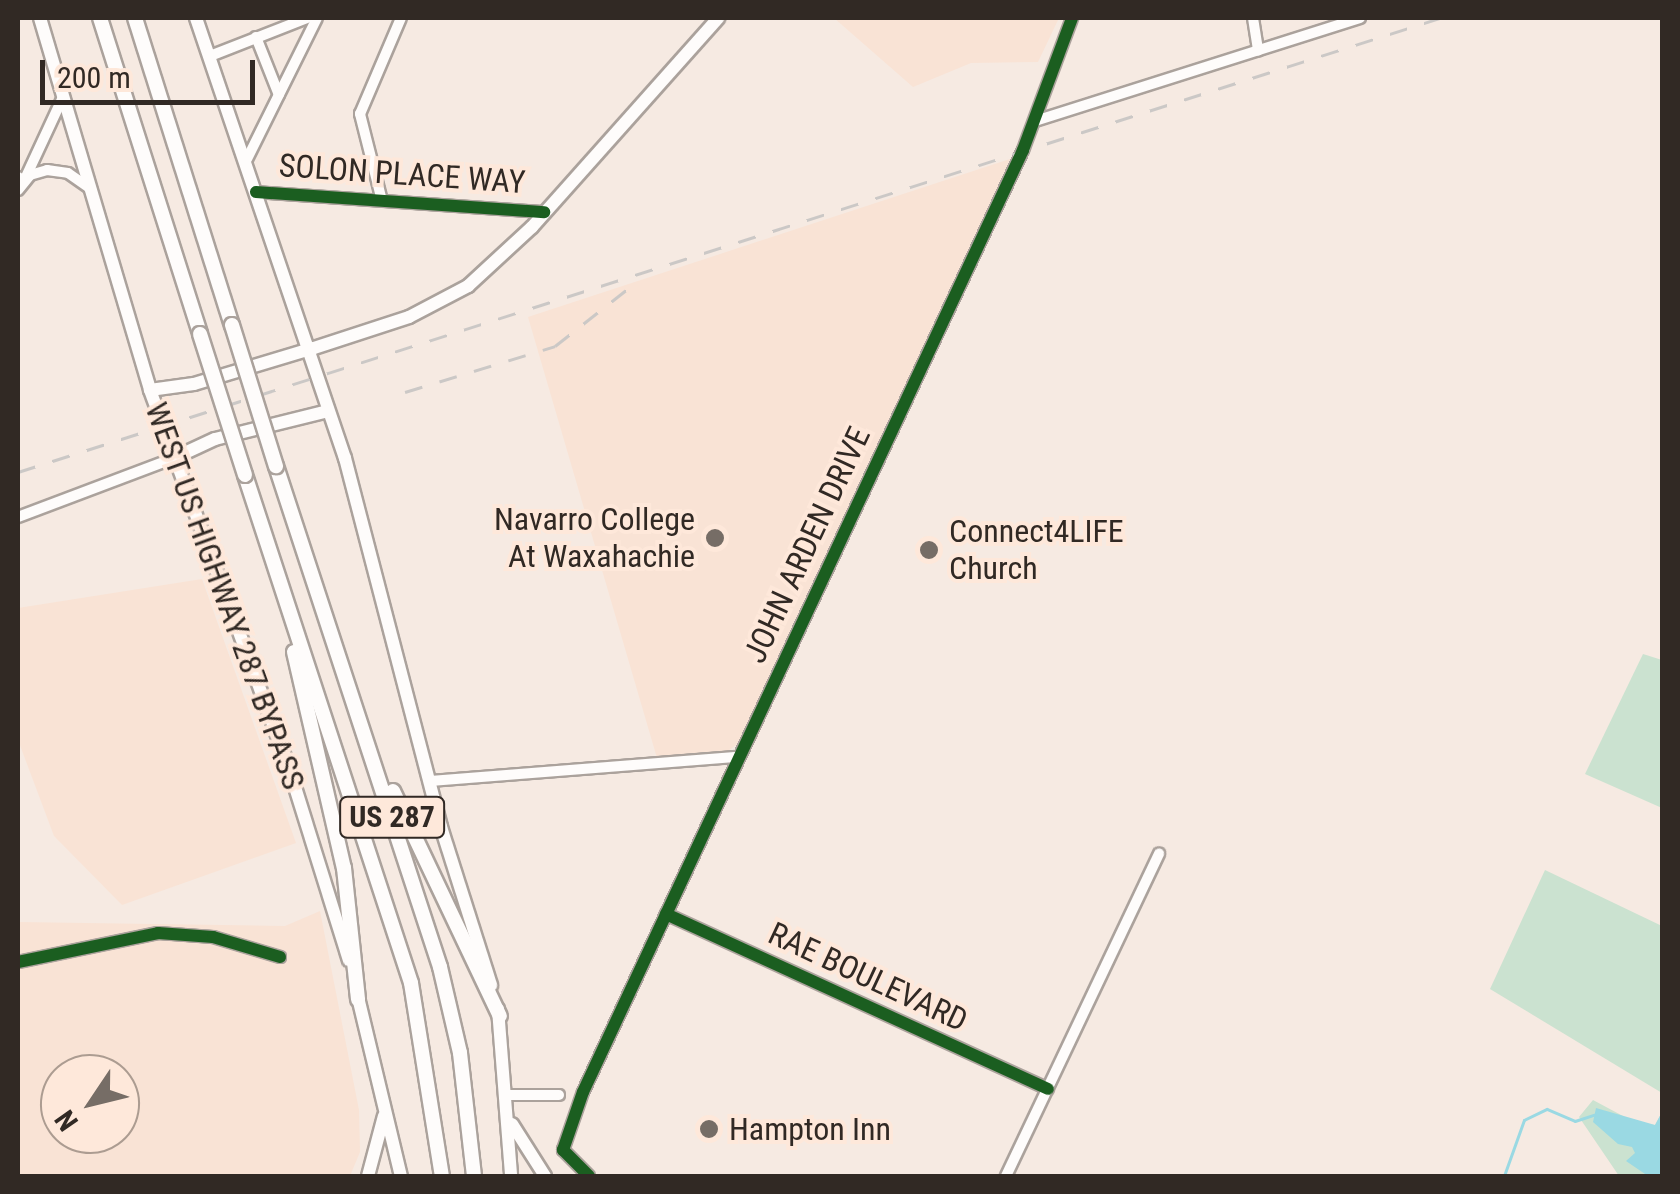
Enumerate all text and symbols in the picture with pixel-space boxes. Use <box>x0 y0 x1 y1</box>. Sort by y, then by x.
scale bar <box>45 40 260 102</box>
text: 200 m <box>57 60 131 95</box>
street label: SOLON PLACE WAY <box>278 146 526 202</box>
street label: WEST US HIGHWAY 287 BYPASS <box>137 397 313 795</box>
street label: JOHN ARDEN DRIVE <box>736 421 878 669</box>
place label: Navarro College At Waxahachie <box>494 501 695 576</box>
place label: Connect4LIFE Church <box>949 513 1124 588</box>
marker: Navarro College At Waxahachie <box>704 527 726 549</box>
marker: Connect4LIFE Church <box>918 539 940 561</box>
road number: US 287 <box>337 792 447 842</box>
street label: RAE BOULEVARD <box>762 914 974 1040</box>
north arrow <box>40 1054 140 1154</box>
text: N <box>48 1104 85 1137</box>
place label: Hampton Inn <box>729 1110 891 1148</box>
marker: Hampton Inn <box>698 1118 720 1140</box>

